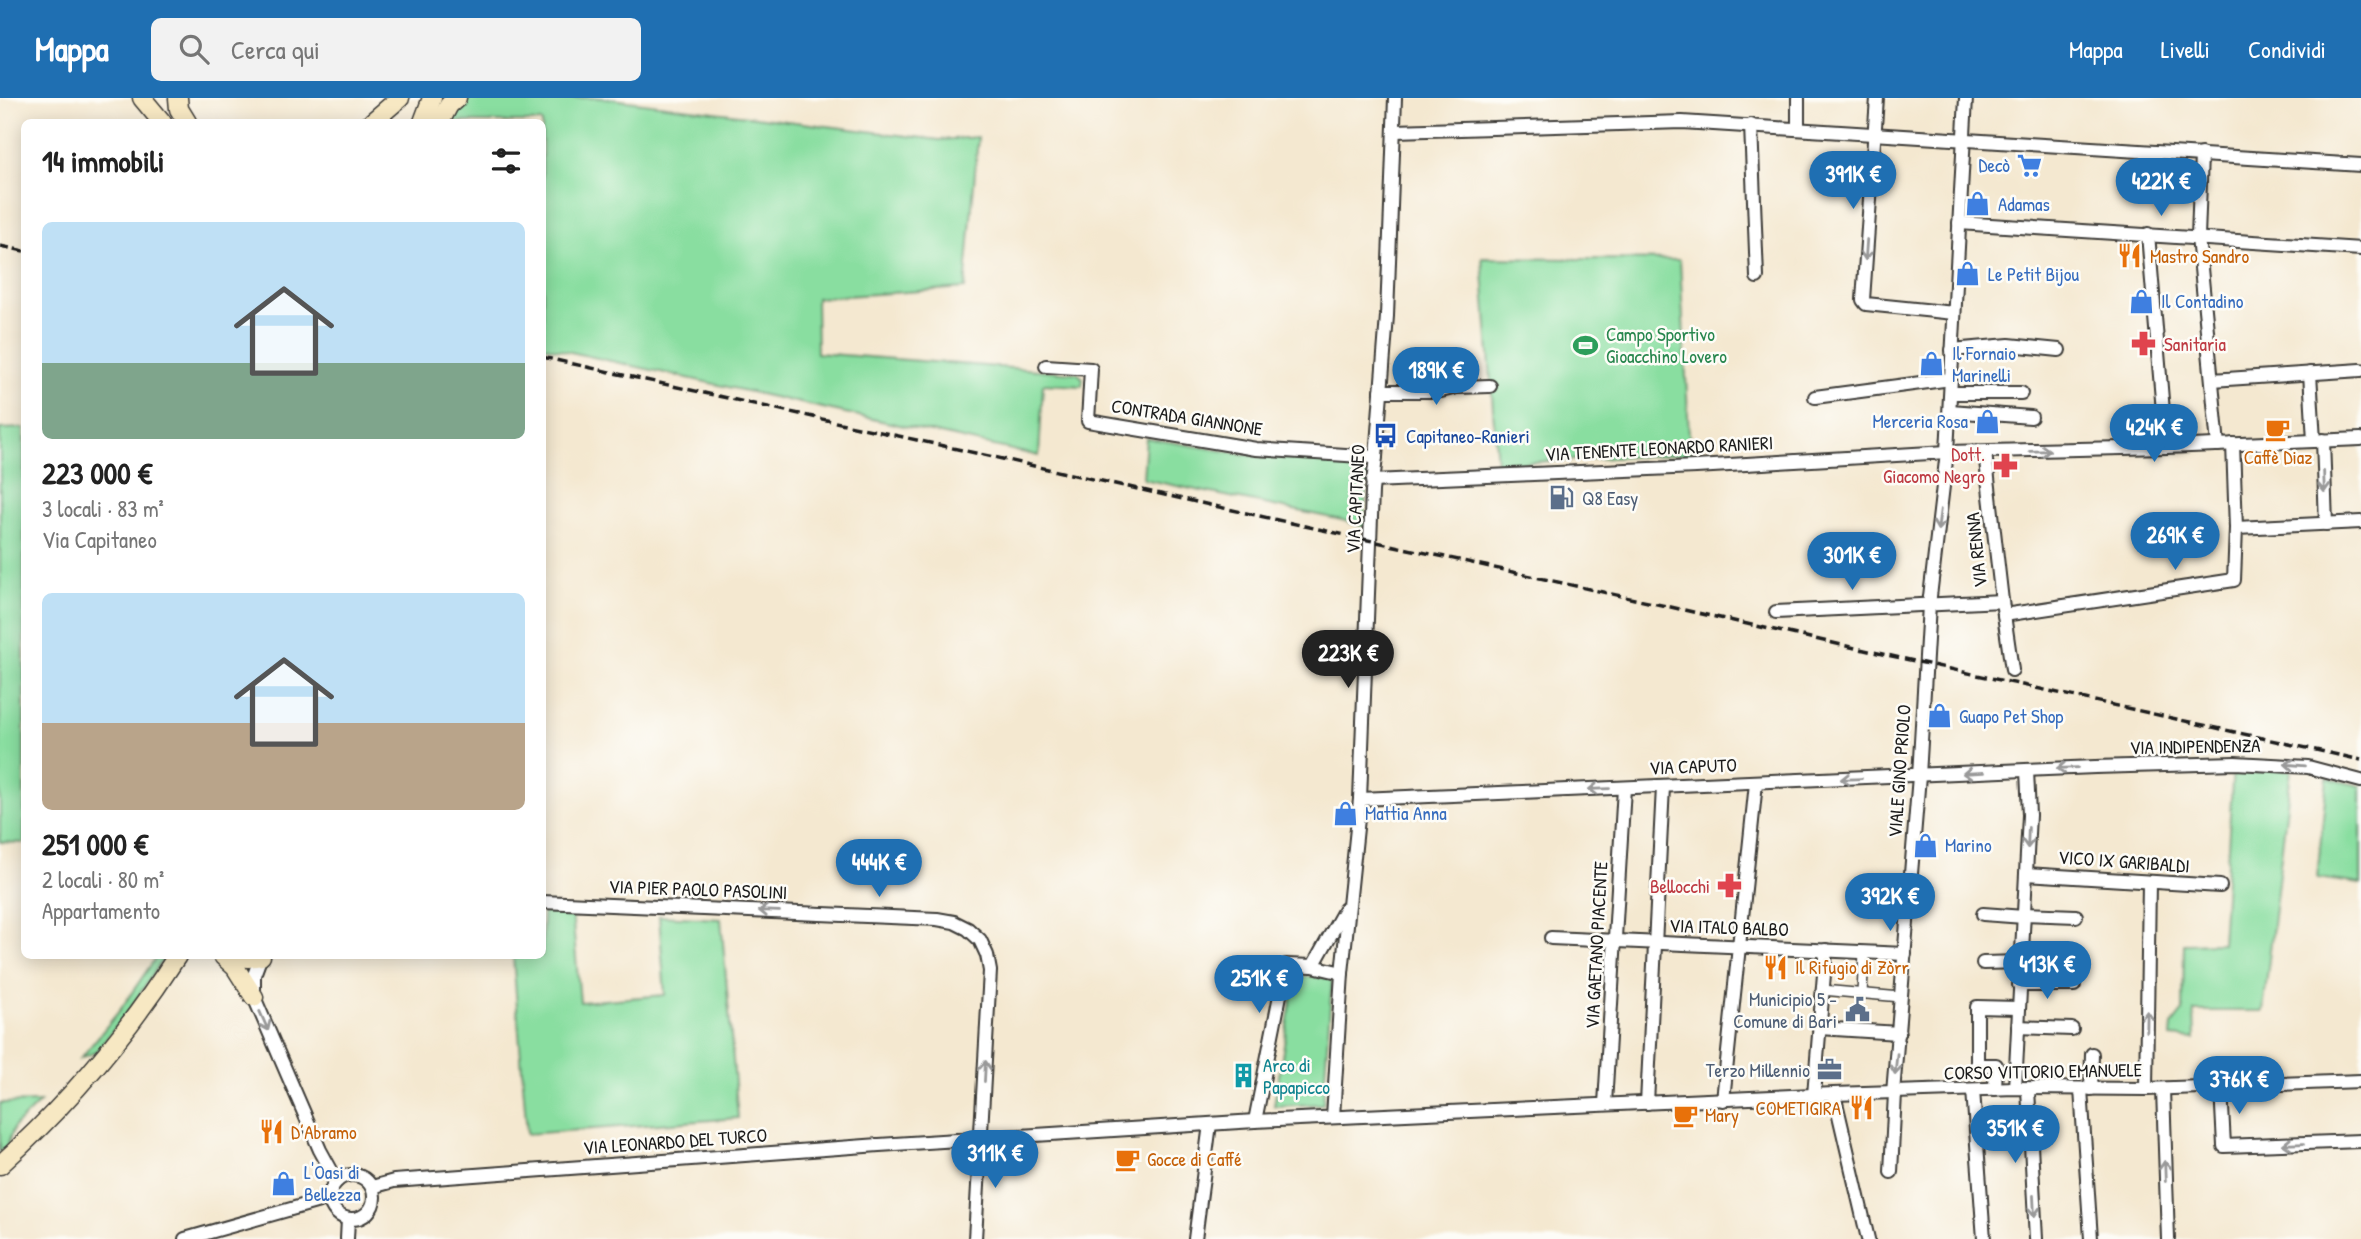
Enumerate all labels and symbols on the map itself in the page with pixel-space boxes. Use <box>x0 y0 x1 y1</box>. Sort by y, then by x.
supermarket icon: Decò <box>2016 151 2044 179</box>
pin: 391K € <box>1796 152 1910 211</box>
place label: Decò <box>1978 152 2010 178</box>
pin: 422K € <box>2104 158 2218 218</box>
shop icon: Adamas <box>1964 190 1992 218</box>
place label: Adamas <box>1998 191 2050 217</box>
one-way arrow <box>1859 239 1872 261</box>
restaurant icon: Mastro Sandro <box>2116 242 2144 270</box>
place label: Mastro Sandro <box>2150 243 2249 269</box>
shop icon: Le Petit Bijou <box>1954 260 1982 288</box>
place label: Le Petit Bijou <box>1988 261 2079 287</box>
shop icon: Il Contadino <box>2127 287 2155 315</box>
place label: Il Contadino <box>2161 288 2244 314</box>
place label: Campo Sportivo Gioacchino Lovero <box>1606 321 1727 369</box>
pharmacy icon: Sanitaria <box>2130 330 2158 358</box>
sports icon: Campo Sportivo Gioacchino Lovero <box>1572 331 1600 359</box>
place label: Sanitaria <box>2164 331 2227 357</box>
place label: Il Fornaio Marinelli <box>1952 340 2016 388</box>
pin: 189K € <box>1379 348 1493 407</box>
shop icon: Il Fornaio Marinelli <box>1918 350 1946 378</box>
street label: CONTRADA GIANNONE <box>1110 392 1265 442</box>
pin: 424K € <box>2097 404 2211 464</box>
shop icon: Merceria Rosa <box>1974 407 2002 435</box>
place label: Merceria Rosa <box>1872 408 1969 434</box>
cafe icon: Caffè Diaz <box>2264 415 2292 443</box>
bus stop icon: Capitaneo-Ranieri <box>1372 422 1400 450</box>
place label: Capitaneo-Ranieri <box>1406 423 1530 449</box>
street label: VIA TENENTE LEONARDO RANIERI <box>1544 429 1774 467</box>
place label: Dott. Giacomo Negro <box>1883 441 1985 489</box>
street label: VIA CAPITANEO <box>1339 444 1371 554</box>
one-way arrow <box>2028 444 2051 457</box>
place label: Caffè Diaz <box>2244 444 2312 470</box>
pharmacy icon: Dott. Giacomo Negro <box>1991 451 2019 479</box>
one-way arrow <box>2318 470 2331 493</box>
fuel station icon: Q8 Easy <box>1548 484 1576 512</box>
place label: Q8 Easy <box>1582 485 1638 511</box>
one-way arrow <box>1933 508 1946 531</box>
street label: VIA RENNA <box>1959 511 1993 589</box>
pin: 269K € <box>2118 512 2232 572</box>
pin: 301K € <box>1795 532 1909 592</box>
pin: 223K € <box>1291 630 1405 690</box>
shop icon: Guapo Pet Shop <box>1925 702 1953 730</box>
place label: Guapo Pet Shop <box>1959 703 2063 729</box>
street label: VIALE GINO PRIOLO <box>1881 704 1917 838</box>
street label: VIA INDIPENDENZA <box>2129 732 2261 760</box>
street label: VIA CAPUTO <box>1649 751 1737 781</box>
one-way arrow <box>2284 759 2307 772</box>
one-way arrow <box>2056 762 2079 775</box>
one-way arrow <box>1962 767 1985 780</box>
one-way arrow <box>1840 772 1863 785</box>
one-way arrow <box>1588 783 1611 796</box>
shop icon: Mattia Anna <box>1331 799 1359 827</box>
place label: Mattia Anna <box>1365 800 1447 826</box>
one-way arrow <box>2021 827 2034 850</box>
shop icon: Marino <box>1911 831 1939 859</box>
place label: Marino <box>1945 832 1992 858</box>
pin: 444K € <box>822 840 936 899</box>
street label: VICO IX GARIBALDI <box>2057 843 2191 879</box>
street label: VIA GAETANO PIACENTE <box>1579 860 1613 1030</box>
pharmacy icon: Bellocchi <box>1716 872 1744 900</box>
street label: VIA PIER PAOLO PASOLINI <box>608 873 788 905</box>
place label: Bellocchi <box>1650 873 1710 899</box>
pin: 392K € <box>1833 874 1947 933</box>
one-way arrow <box>758 904 781 917</box>
street label: VIA ITALO BALBO <box>1669 912 1789 942</box>
pin: 413K € <box>1990 942 2104 1001</box>
restaurant icon: Il Rifugio di Zòrr <box>1761 953 1789 981</box>
place label: Il Rifugio di Zòrr <box>1795 954 1910 980</box>
pin: 251K € <box>1202 956 1316 1015</box>
place label: Municipio 5 - Comune di Bari <box>1733 986 1837 1034</box>
public building icon: Municipio 5 - Comune di Bari <box>1843 996 1871 1024</box>
one-way arrow <box>258 1010 271 1031</box>
one-way arrow <box>2140 1010 2154 1033</box>
place label: Arco di Papapicco <box>1263 1052 1330 1100</box>
one-way arrow <box>1889 1052 1902 1074</box>
office icon: Terzo Millennio <box>1816 1056 1844 1084</box>
street label: CORSO VITTORIO EMANUELE <box>1944 1056 2143 1086</box>
pin: 376K € <box>2182 1056 2296 1116</box>
place label: Terzo Millennio <box>1706 1057 1810 1083</box>
one-way arrow <box>979 1060 992 1083</box>
building icon: Arco di Papapicco <box>1229 1062 1257 1090</box>
restaurant icon: COMETIGIRA <box>1847 1094 1875 1122</box>
place label: COMETIGIRA <box>1755 1095 1841 1121</box>
cafe icon: Mary <box>1671 1101 1699 1129</box>
place label: Mary <box>1705 1102 1739 1128</box>
pin: 351K € <box>1958 1105 2072 1165</box>
restaurant icon: D’Abramo <box>257 1118 285 1146</box>
place label: D’Abramo <box>291 1119 357 1145</box>
street label: VIA LEONARDO DEL TURCO <box>582 1122 768 1160</box>
pin: 311K € <box>938 1130 1052 1190</box>
one-way arrow <box>2282 1137 2305 1151</box>
cafe icon: Gocce di Caffé <box>1113 1145 1141 1173</box>
place label: Gocce di Caffé <box>1147 1146 1242 1172</box>
place label: L'Oasi di Bellezza <box>304 1159 361 1207</box>
one-way arrow <box>2159 1160 2172 1183</box>
shop icon: L'Oasi di Bellezza <box>270 1169 298 1197</box>
one-way arrow <box>2028 1194 2041 1216</box>

